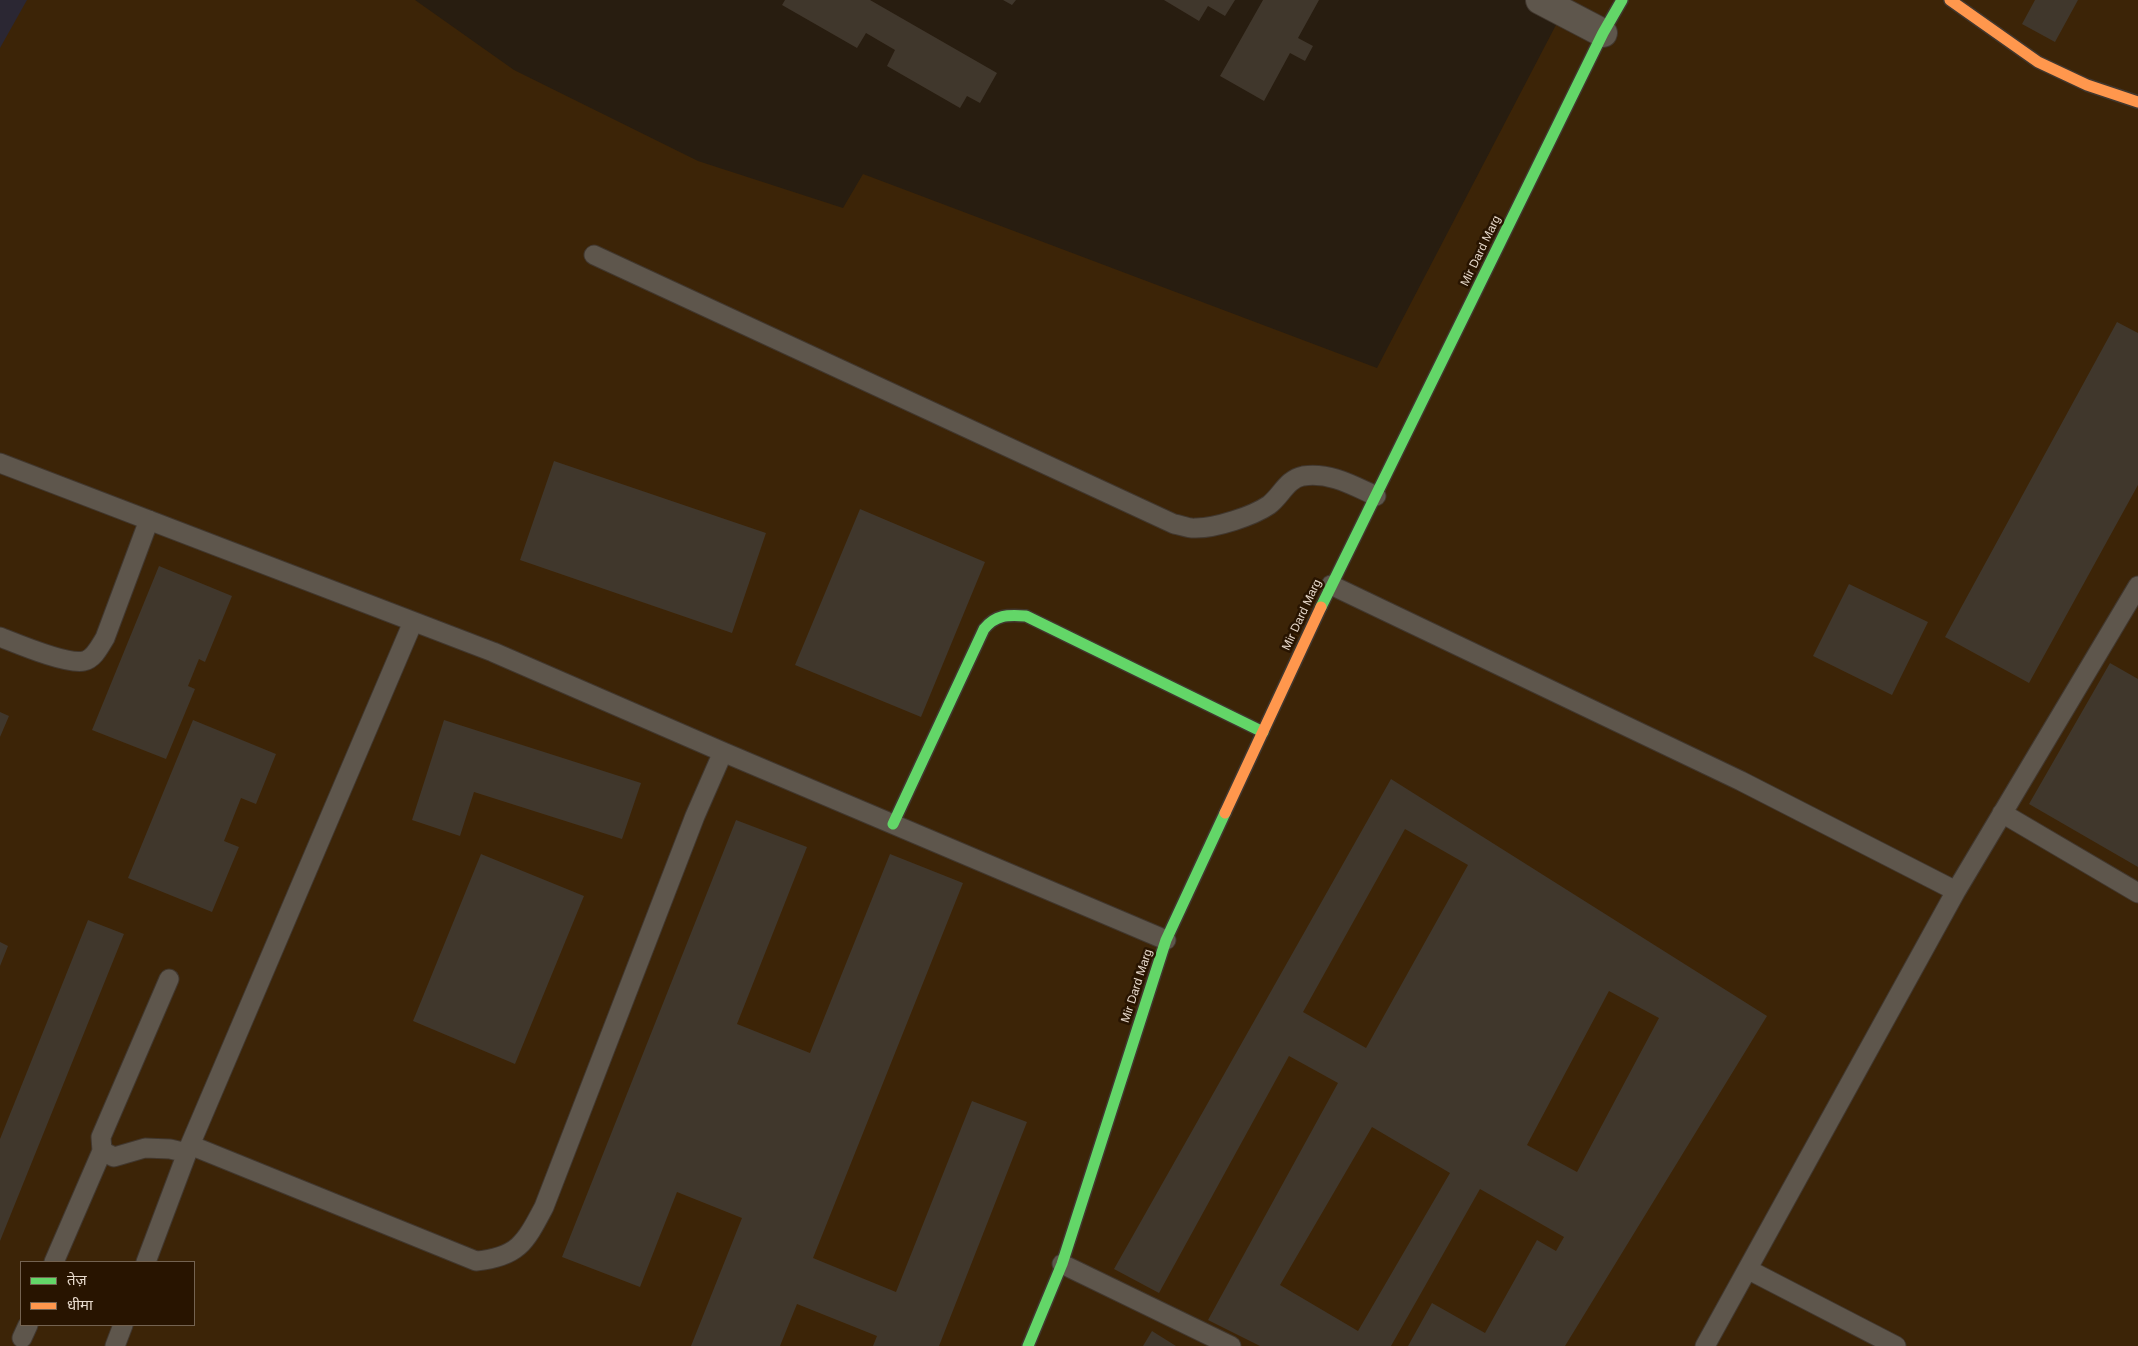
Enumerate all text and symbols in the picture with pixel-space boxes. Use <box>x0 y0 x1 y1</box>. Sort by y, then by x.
street label: Mir Dard Marg <box>1458 213 1504 289</box>
street label: Mir Dard Marg <box>1279 577 1325 653</box>
street label: Mir Dard Marg <box>1118 947 1156 1025</box>
legend <box>20 1261 195 1326</box>
text: तेज़ <box>67 1271 87 1288</box>
text: धीमा <box>67 1296 93 1313</box>

